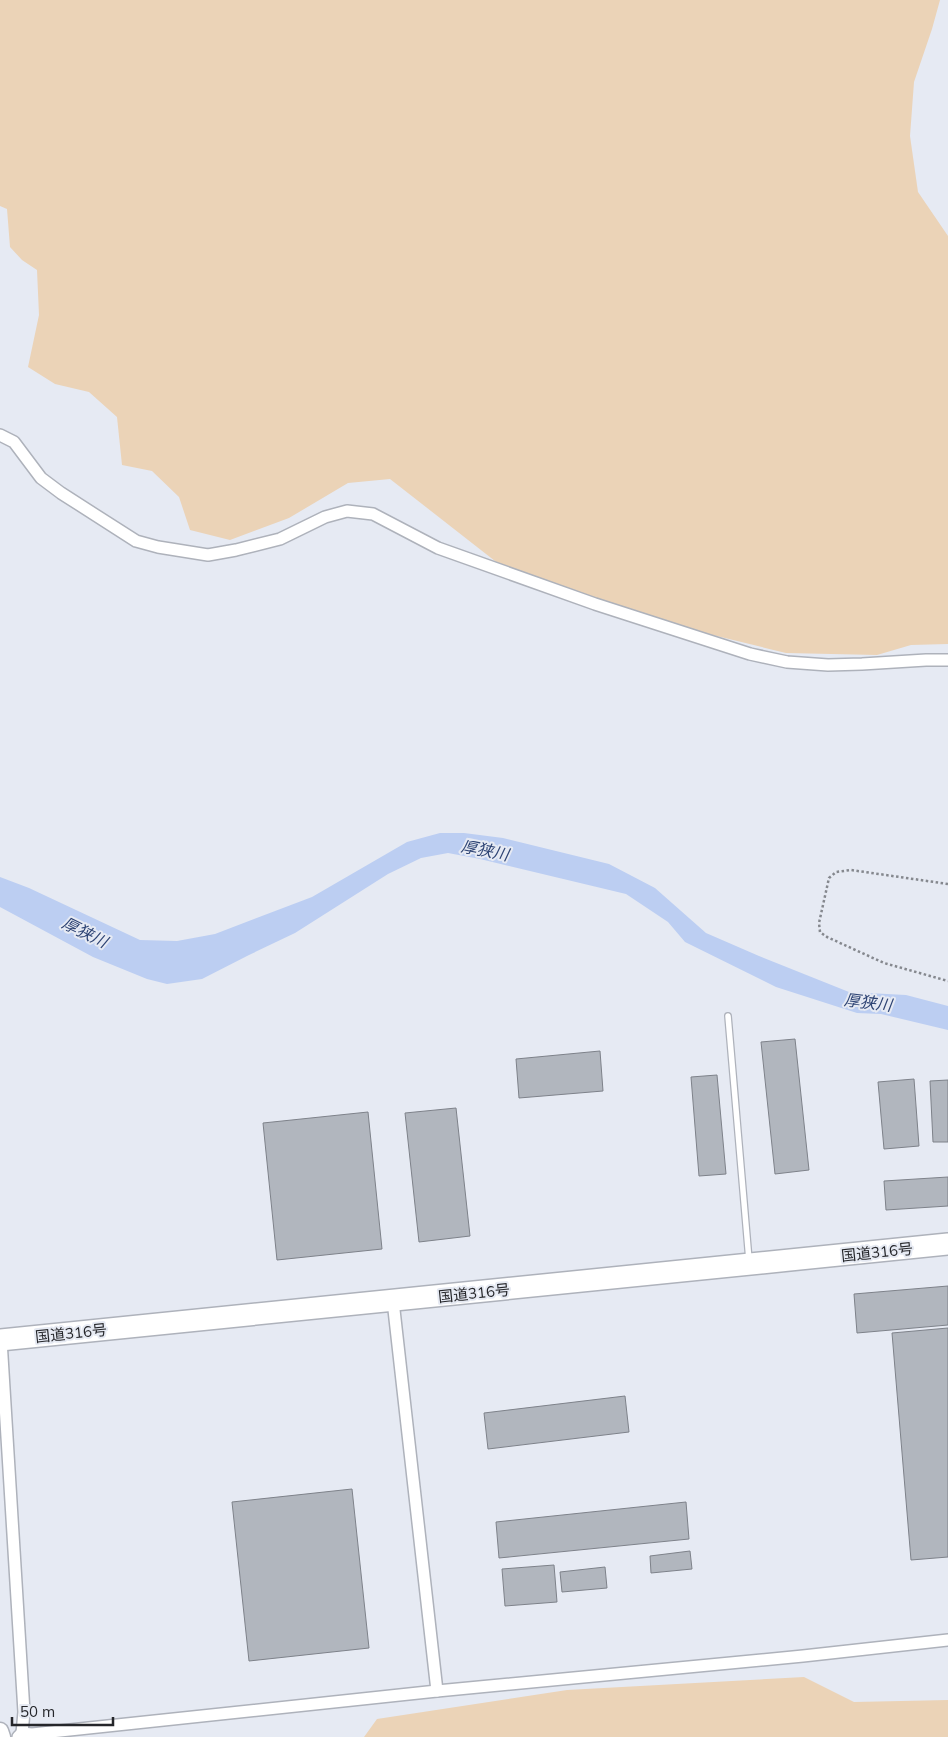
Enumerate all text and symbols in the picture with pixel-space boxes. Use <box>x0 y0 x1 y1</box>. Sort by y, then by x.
water label: 厚狭川 <box>460 836 512 865</box>
water label: 厚狭川 <box>59 912 113 952</box>
water label: 厚狭川 <box>843 989 895 1015</box>
street label: 国道316号 <box>840 1239 914 1265</box>
street label: 国道316号 <box>437 1280 511 1306</box>
street label: 国道316号 <box>34 1320 108 1346</box>
scale bar <box>12 1694 114 1726</box>
text: 50 m <box>20 1702 55 1721</box>

